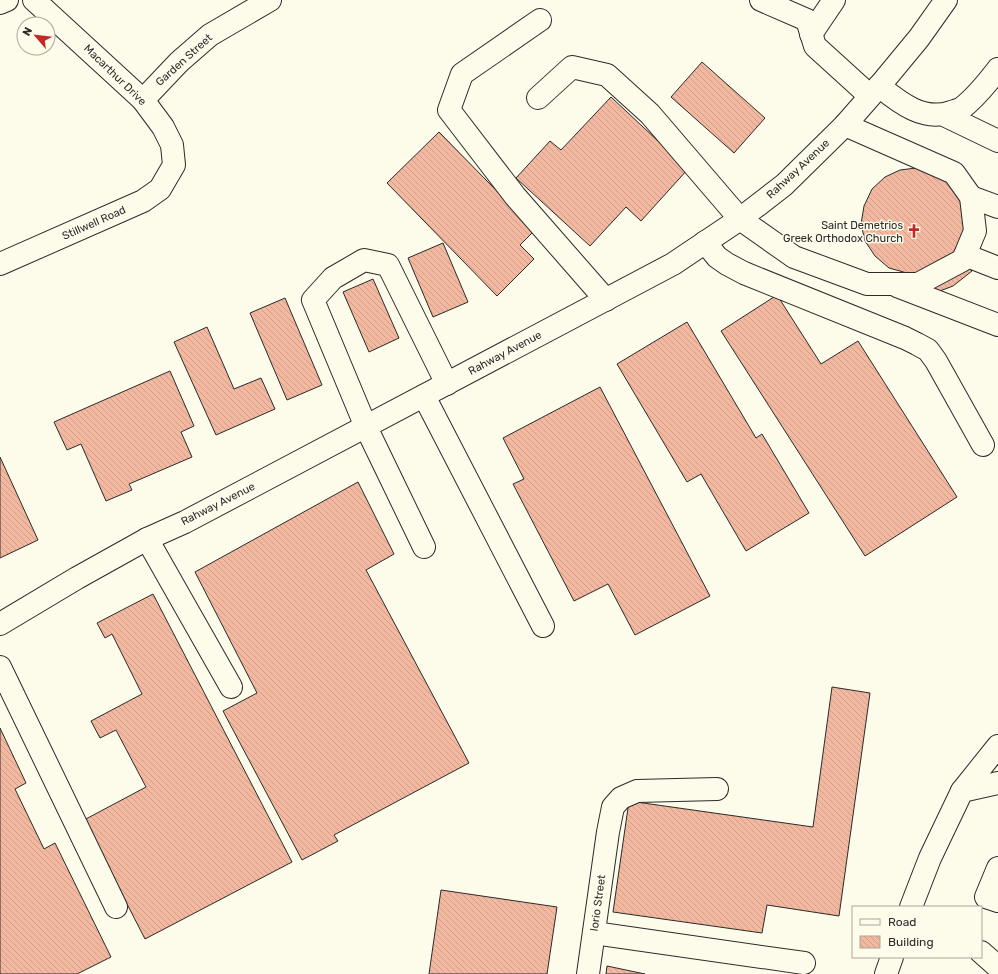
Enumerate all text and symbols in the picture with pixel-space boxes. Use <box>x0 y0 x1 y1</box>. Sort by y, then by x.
north arrow <box>16 16 56 56</box>
text: N <box>20 25 35 38</box>
street label: Garden Street <box>153 31 215 89</box>
street label: Macarthur Drive <box>81 42 149 108</box>
street label: Rahway Avenue <box>764 137 832 201</box>
street label: Stillwell Road <box>60 203 128 243</box>
place label: Saint Demetrios Greek Orthodox Church <box>783 219 903 245</box>
church icon: Saint Demetrios Greek Orthodox Church <box>906 223 922 239</box>
street label: Rahway Avenue <box>466 328 544 378</box>
street label: Rahway Avenue <box>179 480 257 528</box>
street label: Iorio Street <box>588 873 608 932</box>
legend <box>852 906 982 958</box>
text: Road <box>888 915 916 929</box>
text: Building <box>888 935 934 949</box>

